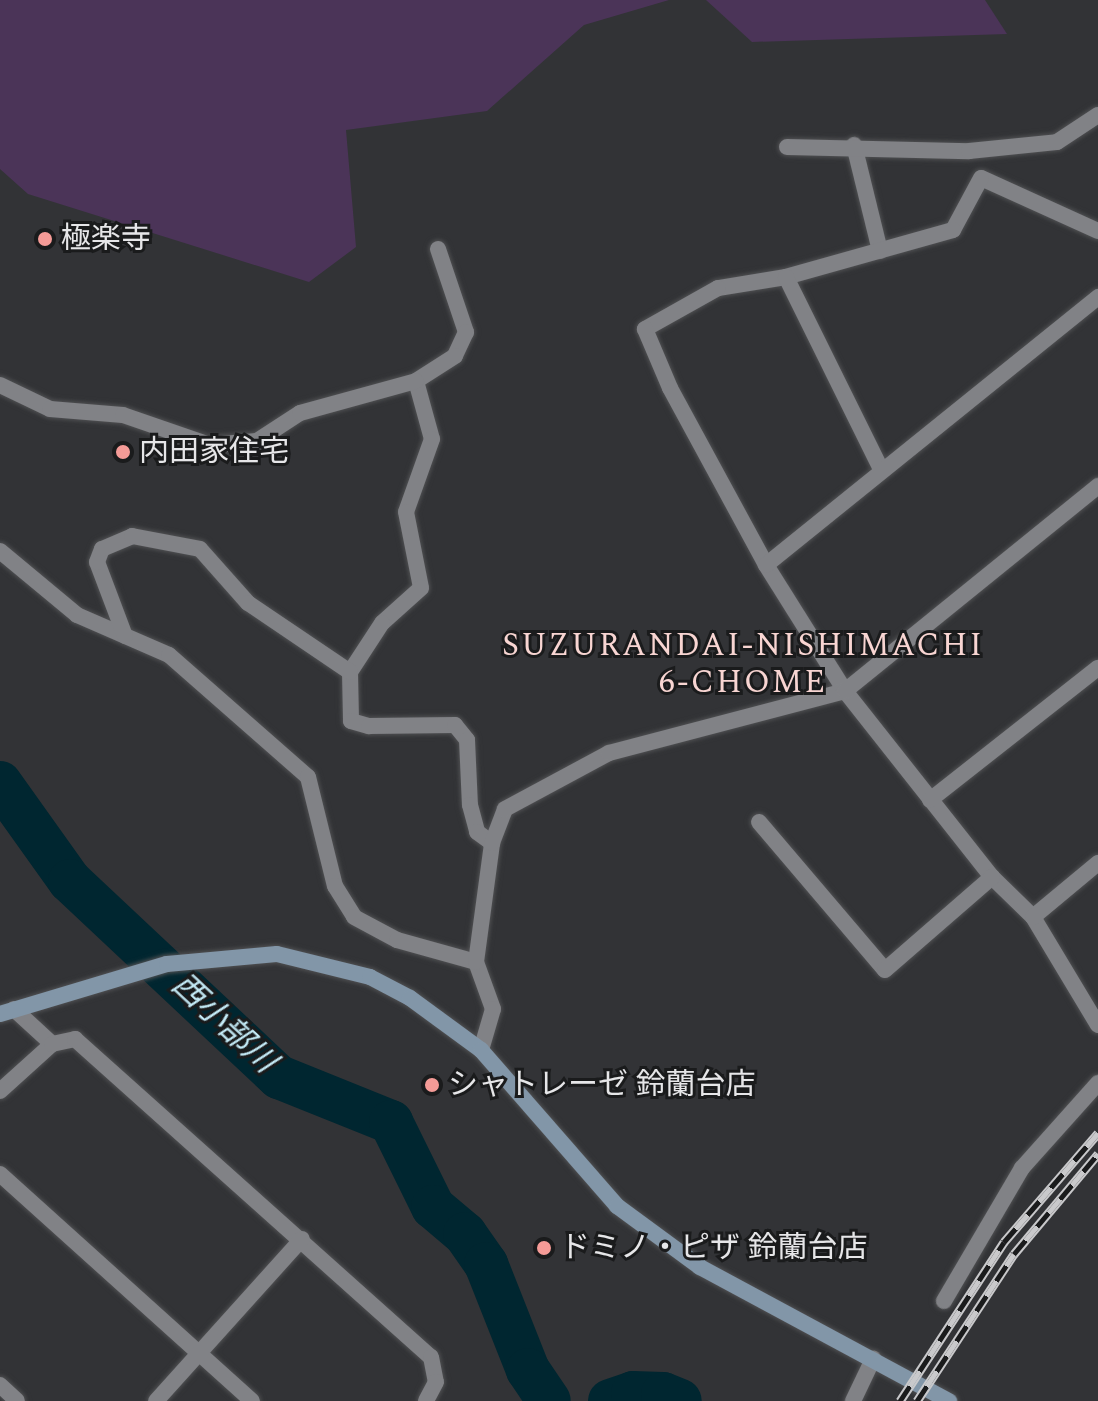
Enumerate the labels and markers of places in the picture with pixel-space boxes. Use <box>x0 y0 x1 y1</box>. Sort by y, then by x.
place label: 極楽寺 <box>61 221 151 257</box>
marker: 極楽寺 <box>36 230 54 248</box>
place label: 内田家住宅 <box>139 434 289 470</box>
marker: 内田家住宅 <box>114 443 132 461</box>
place label: シャトレーゼ 鈴蘭台店 <box>448 1067 755 1103</box>
marker: シャトレーゼ 鈴蘭台店 <box>423 1076 441 1094</box>
place label: ドミノ・ピザ 鈴蘭台店 <box>560 1230 867 1266</box>
marker: ドミノ・ピザ 鈴蘭台店 <box>535 1239 553 1257</box>

